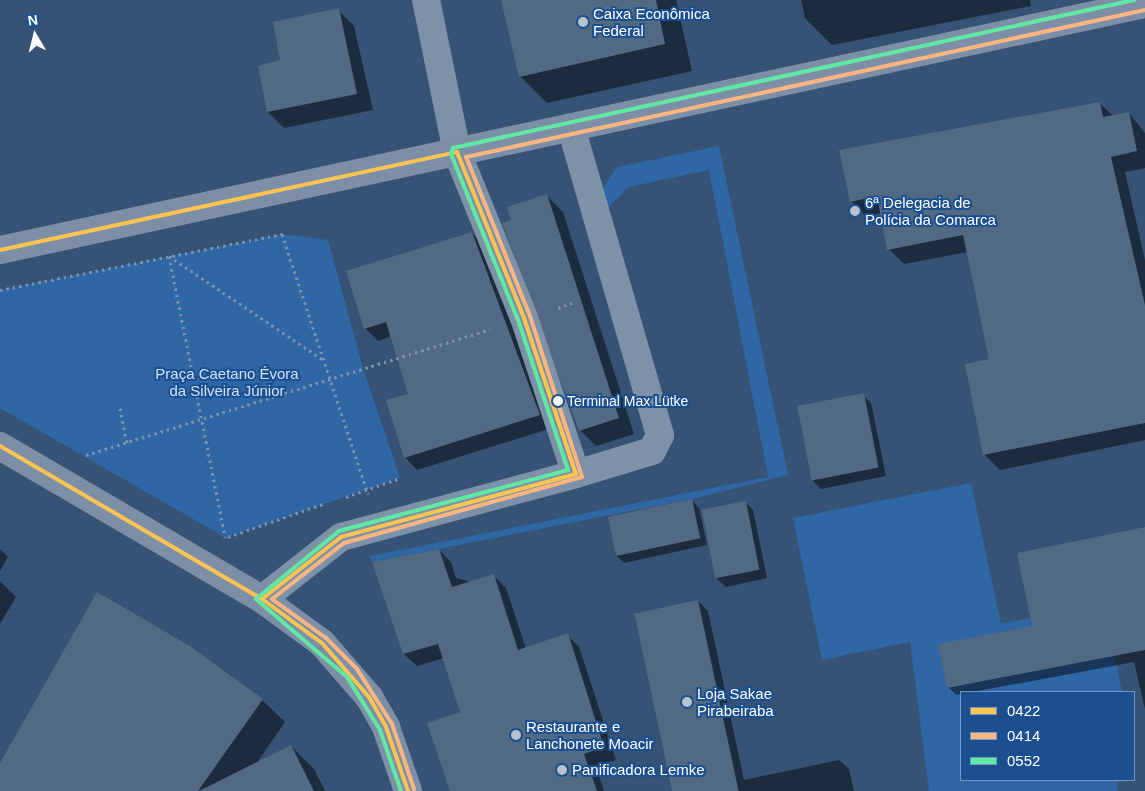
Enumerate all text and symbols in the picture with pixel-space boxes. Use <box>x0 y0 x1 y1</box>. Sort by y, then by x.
place label: Caixa Econômica Federal <box>593 4 710 39</box>
north arrow <box>10 10 60 60</box>
text: N <box>27 12 39 29</box>
marker: Caixa Econômica Federal <box>577 16 589 28</box>
place label: 6ª Delegacia de Polícia da Comarca <box>865 193 996 228</box>
marker: 6ª Delegacia de Polícia da Comarca <box>849 205 861 217</box>
park label: Praça Caetano Évora da Silveira Júnior <box>155 364 299 399</box>
place label: Terminal Max Lütke <box>567 393 688 409</box>
marker: Terminal Max Lütke <box>553 396 563 406</box>
place label: Loja Sakae Pirabeiraba <box>697 684 774 719</box>
legend <box>960 691 1135 781</box>
marker: Loja Sakae Pirabeiraba <box>681 696 693 708</box>
text: 0422 <box>1007 702 1040 719</box>
place label: Restaurante e Lanchonete Moacir <box>526 717 654 752</box>
text: 0414 <box>1007 727 1040 744</box>
marker: Restaurante e Lanchonete Moacir <box>510 729 522 741</box>
text: 0552 <box>1007 752 1040 769</box>
place label: Panificadora Lemke <box>572 761 705 779</box>
marker: Panificadora Lemke <box>556 764 568 776</box>

